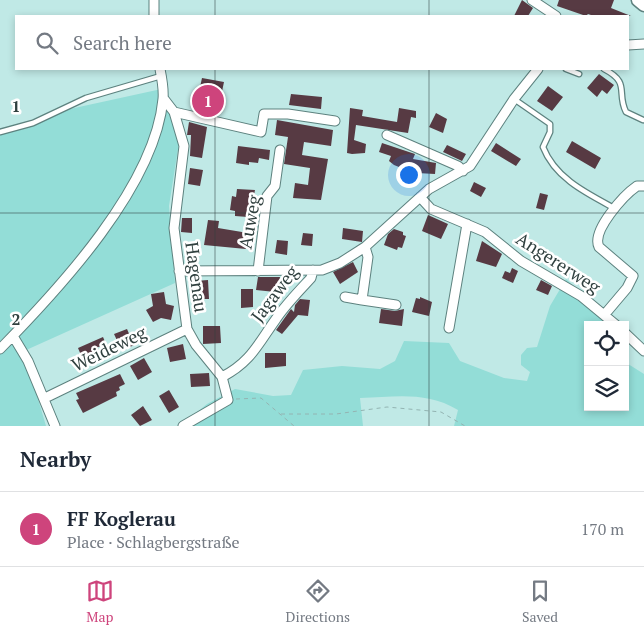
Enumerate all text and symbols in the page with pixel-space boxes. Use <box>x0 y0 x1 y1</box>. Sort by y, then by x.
search box <box>15 15 629 70</box>
icon: search <box>33 29 61 57</box>
text: Search here <box>73 30 172 55</box>
pin: 1 <box>192 82 224 120</box>
text: 1 <box>11 95 21 117</box>
your location <box>396 162 422 188</box>
street label: Auweg <box>233 193 266 251</box>
street label: Angererweg <box>512 226 606 299</box>
street label: Hagenau <box>180 240 214 314</box>
street label: Jagaweg <box>245 260 304 327</box>
text: 2 <box>11 308 21 330</box>
street label: Weideweg <box>67 319 150 377</box>
map controls <box>584 321 629 411</box>
button: locate <box>584 321 629 366</box>
button: layers <box>584 366 629 411</box>
text: Nearby <box>20 445 91 473</box>
text: FF Koglerau <box>67 506 176 531</box>
text: 1 <box>31 518 41 540</box>
text: 170 m <box>581 518 624 540</box>
text: Place · Schlagbergstraße <box>67 531 240 553</box>
tab: Map <box>86 577 114 626</box>
tab: Directions <box>286 577 350 626</box>
tab: Saved <box>522 577 558 626</box>

